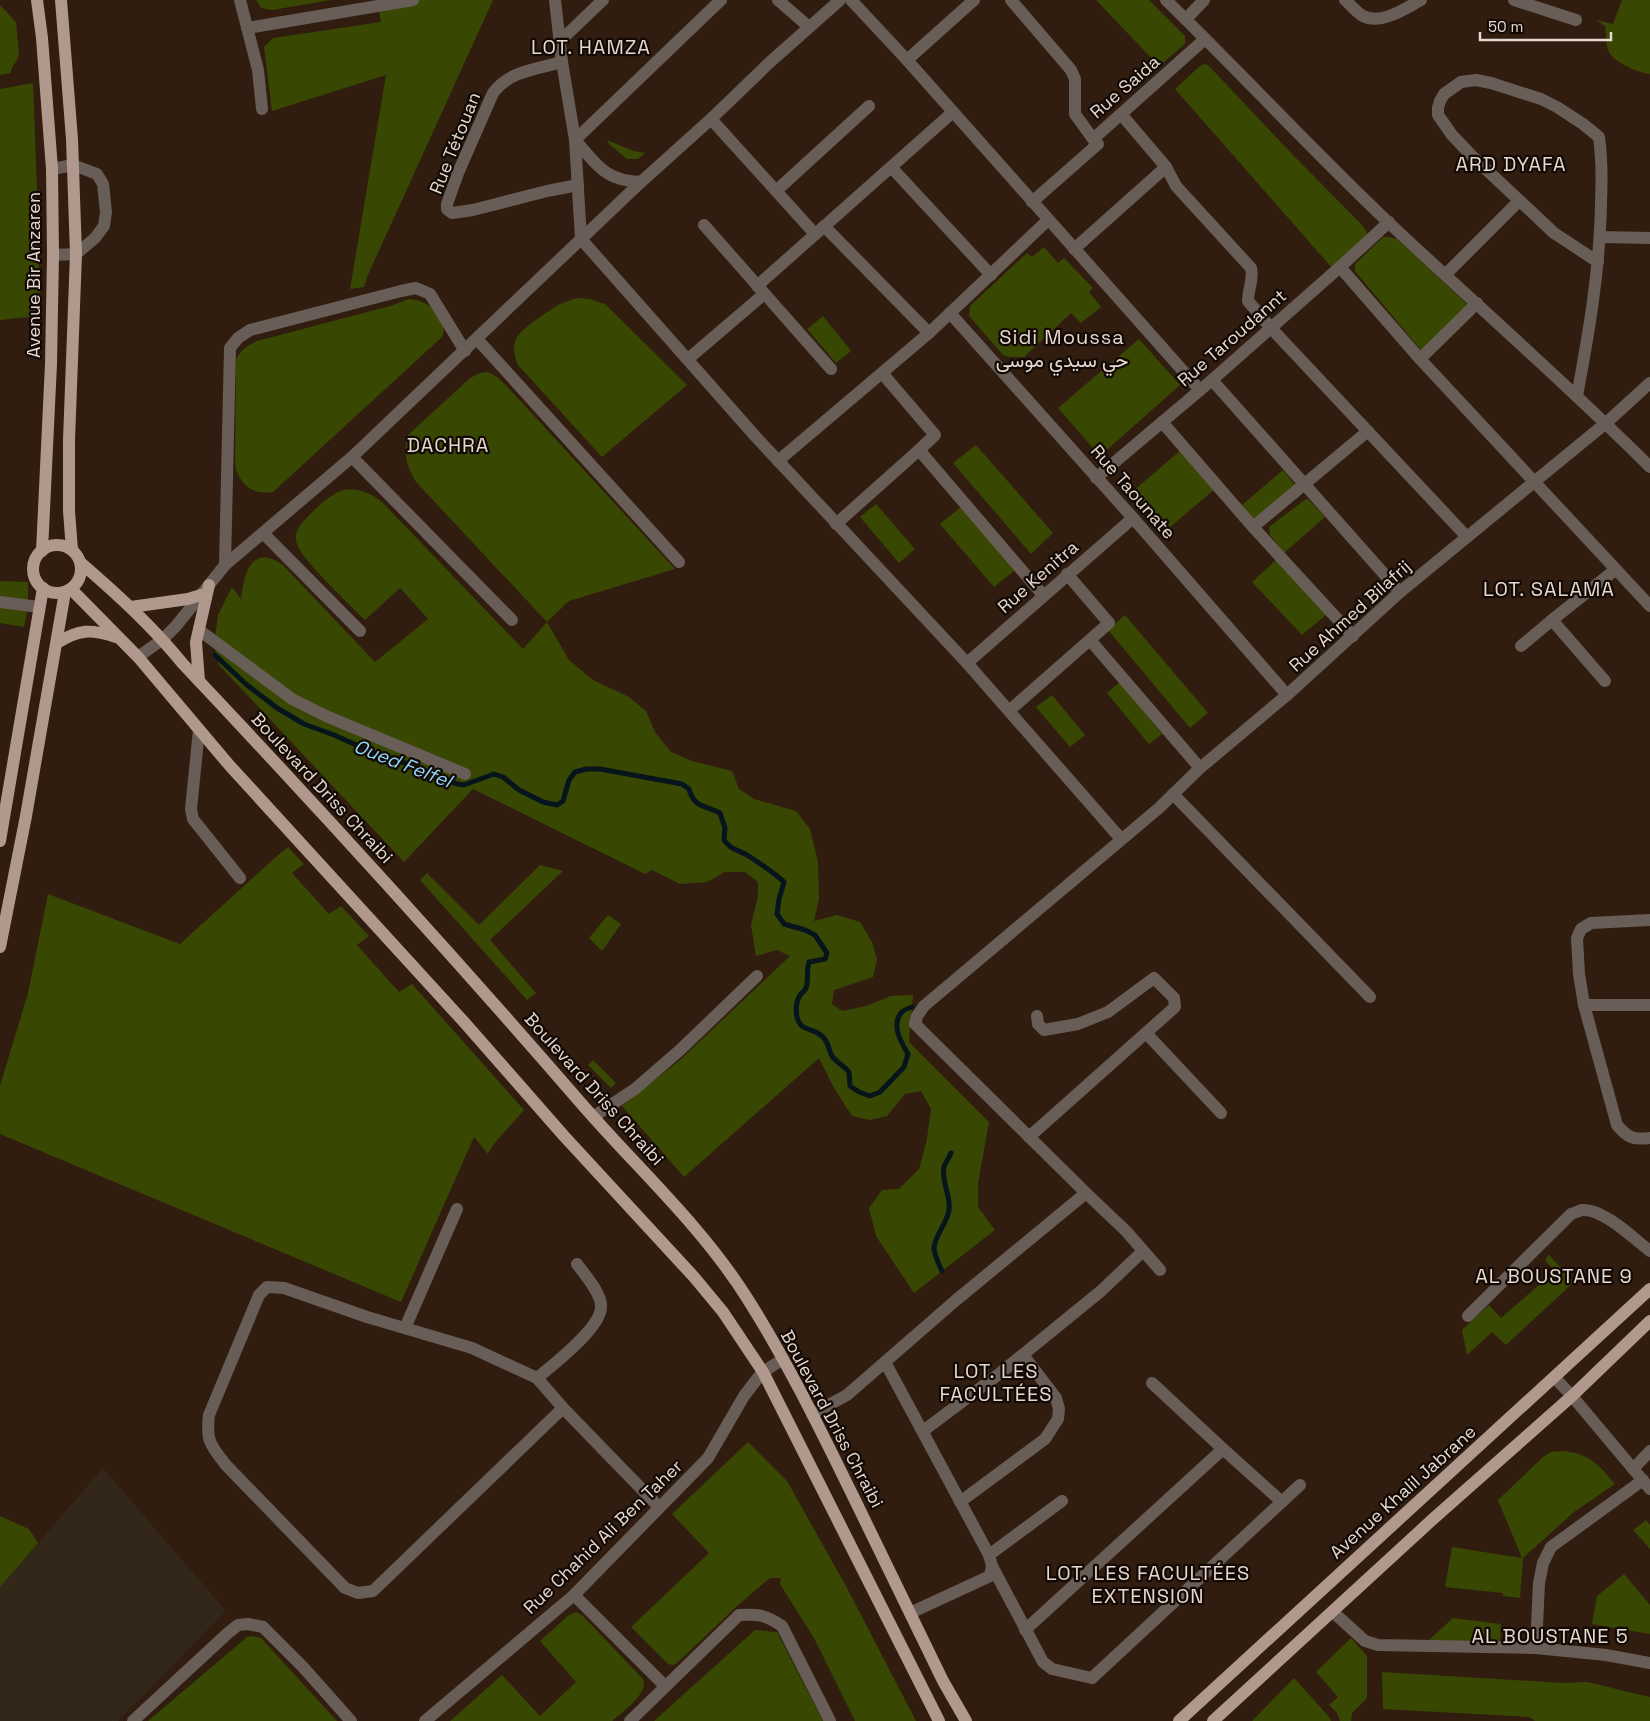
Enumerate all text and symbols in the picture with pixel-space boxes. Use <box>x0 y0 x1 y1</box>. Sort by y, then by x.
scale bar <box>1480 10 1611 42</box>
text: 50 m <box>1488 17 1523 36</box>
district label: LOT. HAMZA <box>531 34 651 60</box>
street label: Rue Saida <box>1085 50 1164 123</box>
street label: Rue Tétouan <box>424 89 485 197</box>
district label: ARD DYAFA <box>1455 151 1567 177</box>
street label: Avenue Bir Anzaren <box>22 192 45 358</box>
street label: Rue Taroudannt <box>1172 284 1291 391</box>
district label: Sidi Moussa حي سيدي موسى <box>996 324 1128 377</box>
district label: DACHRA <box>407 432 489 458</box>
street label: Rue Taounate <box>1086 440 1181 544</box>
street label: Rue Kenitra <box>993 535 1083 618</box>
street label: Rue Ahmed Bilafrij <box>1284 555 1415 676</box>
district label: LOT. SALAMA <box>1483 576 1615 602</box>
street label: Boulevard Driss Chraibi <box>247 708 398 868</box>
water label: Oued Felfel <box>350 733 457 794</box>
street label: Boulevard Driss Chraibi <box>520 1007 669 1170</box>
district label: AL BOUSTANE 9 <box>1475 1263 1633 1289</box>
street label: Boulevard Driss Chraibi <box>776 1326 889 1511</box>
district label: LOT. LES FACULTÉES <box>939 1358 1053 1407</box>
street label: Avenue Khalil Jabrane <box>1325 1420 1481 1563</box>
street label: Rue Chahid Ali Ben Taher <box>518 1454 687 1619</box>
district label: LOT. LES FACULTÉES EXTENSION <box>1046 1560 1250 1609</box>
district label: AL BOUSTANE 5 <box>1471 1623 1629 1649</box>

